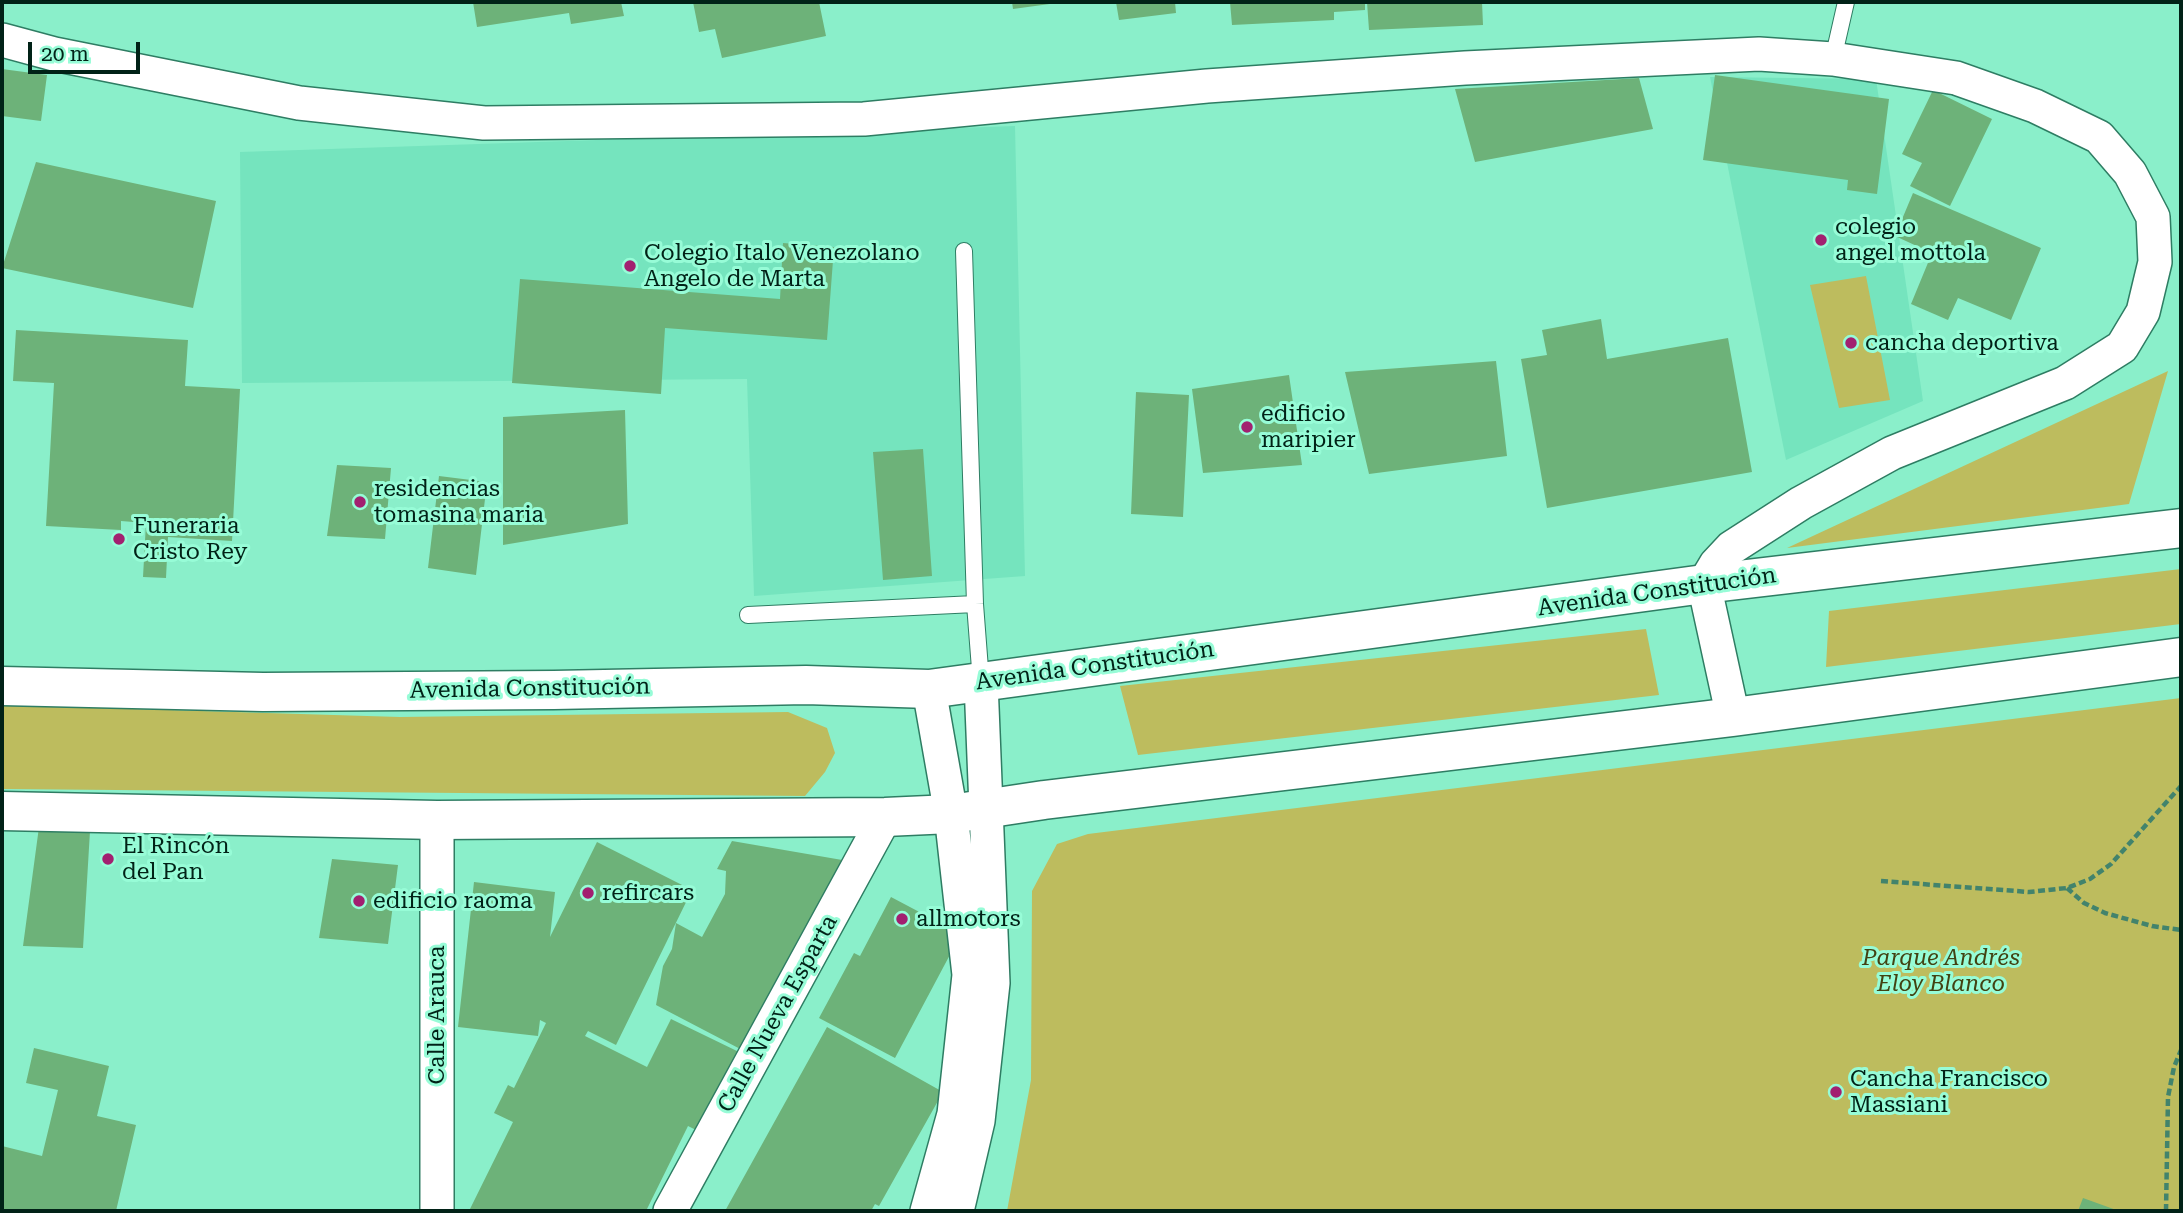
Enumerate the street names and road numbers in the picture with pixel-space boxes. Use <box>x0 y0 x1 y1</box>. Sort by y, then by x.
street label: Avenida Constitución <box>1536 562 1778 622</box>
street label: Avenida Constitución <box>974 636 1216 696</box>
street label: Avenida Constitución <box>409 673 651 705</box>
street label: Calle Nueva Esparta <box>712 910 844 1118</box>
street label: Calle Arauca <box>423 946 451 1084</box>

